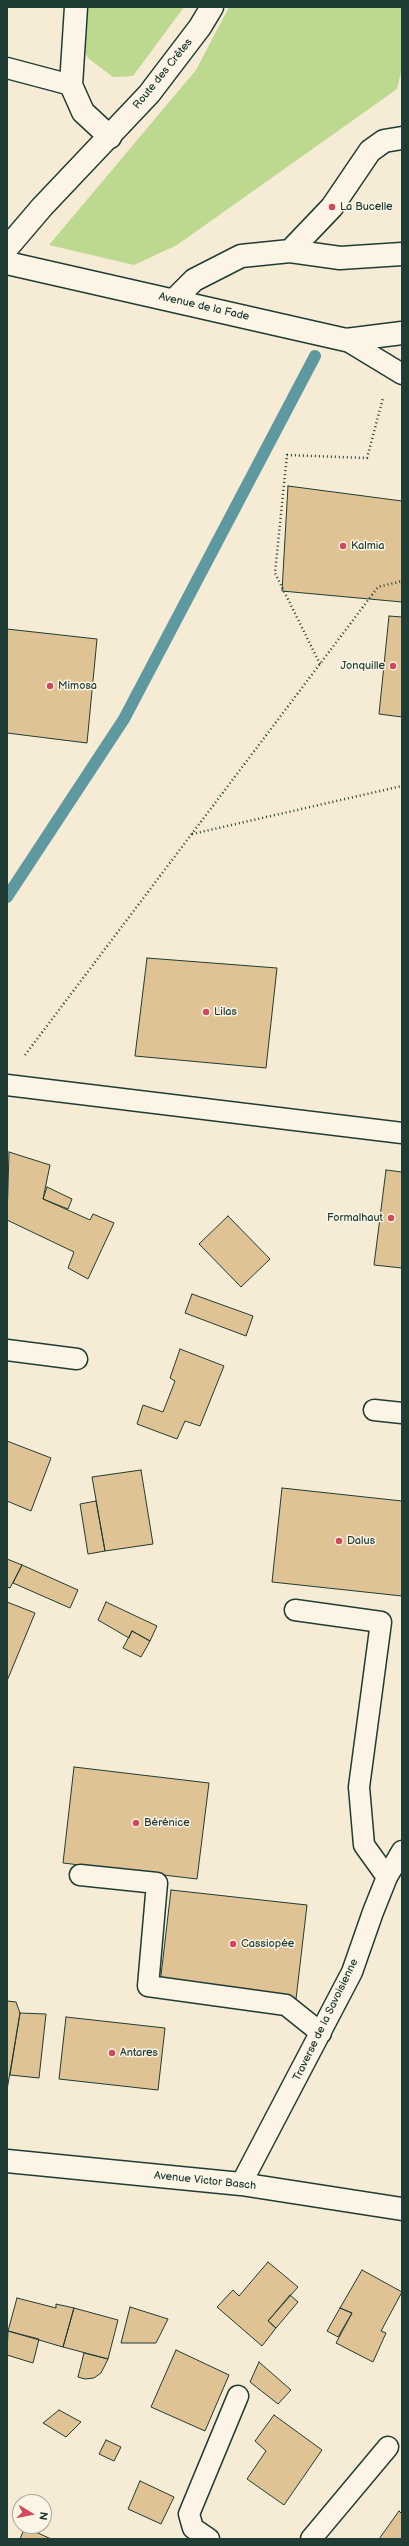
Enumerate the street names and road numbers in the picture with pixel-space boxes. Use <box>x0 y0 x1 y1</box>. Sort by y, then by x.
street label: Route des Crêtes <box>130 36 196 112</box>
street label: Avenue de la Fade <box>157 290 251 324</box>
street label: Traverse de la Savoisienne <box>291 1957 361 2083</box>
street label: Avenue Victor Basch <box>153 2169 257 2193</box>

